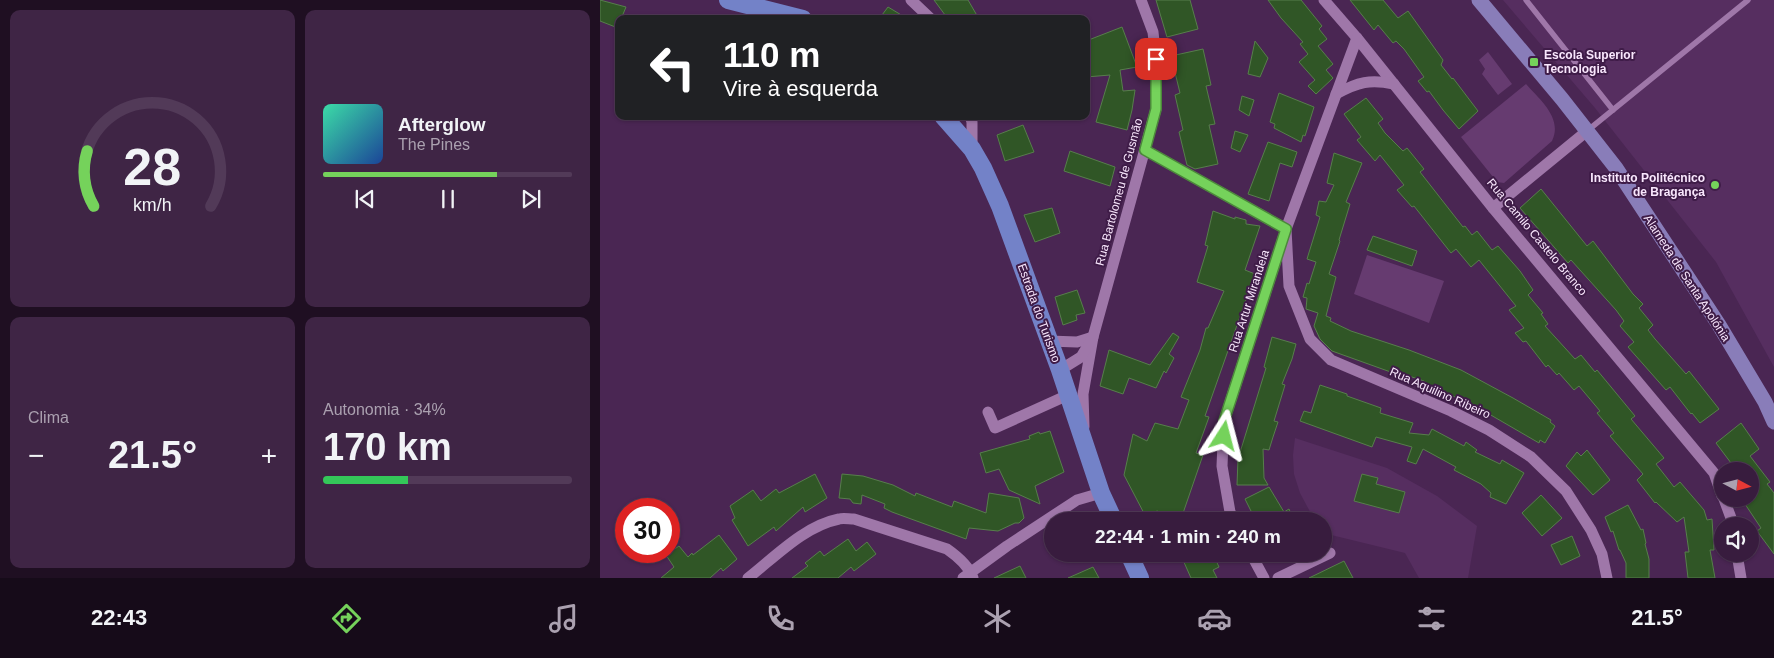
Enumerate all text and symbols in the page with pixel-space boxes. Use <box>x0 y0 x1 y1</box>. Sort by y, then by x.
icon: left <box>640 35 705 100</box>
text: 110 m <box>723 35 820 74</box>
pin <box>1135 38 1177 80</box>
icon: arrive <box>1142 45 1170 73</box>
place label: Escola Superior Tecnologia <box>1544 48 1636 76</box>
marker: Escola Superior Tecnologia <box>1528 56 1540 68</box>
text: Vire à esquerda <box>723 76 878 101</box>
text: Afterglow <box>398 114 486 135</box>
street label: Rua Bartolomeu de Gusmão <box>1093 116 1146 267</box>
text: The Pines <box>398 136 470 153</box>
text: 28 <box>124 138 181 196</box>
place label: Instituto Politécnico de Bragança <box>1590 171 1705 199</box>
street label: Rua Camilo Castelo Branco <box>1484 176 1590 298</box>
marker: Instituto Politécnico de Bragança <box>1709 179 1721 191</box>
icon: previous <box>351 185 379 213</box>
icon: pause <box>434 185 462 213</box>
icon: next <box>517 185 545 213</box>
text: km/h <box>133 195 172 215</box>
street label: Alameda de Santa Apolónia <box>1641 212 1733 344</box>
street label: Rua Artur Mirandela <box>1226 248 1272 354</box>
street label: Estrada do Turismo <box>1015 262 1063 365</box>
street label: Rua Aquilino Ribeiro <box>1387 364 1493 422</box>
text: Autonomia · 34% <box>323 401 446 418</box>
text: Clima <box>28 409 69 426</box>
position arrow <box>1197 409 1249 461</box>
text: 170 km <box>323 426 452 468</box>
text: 21.5° <box>108 434 197 476</box>
text: − <box>28 440 44 471</box>
text: + <box>261 440 277 471</box>
north arrow <box>1714 462 1759 508</box>
map controls <box>1714 462 1759 562</box>
speed limit sign: 30 <box>615 498 680 563</box>
button: sound <box>1714 517 1759 562</box>
text: 22:44 · 1 min · 240 m <box>1095 526 1281 547</box>
icon: directions <box>329 601 364 636</box>
icon: music <box>546 601 581 636</box>
icon: phone <box>763 601 798 636</box>
icon: climate <box>980 601 1015 636</box>
icon: car <box>1197 601 1232 636</box>
icon: filters <box>1414 601 1449 636</box>
text: 22:43 <box>91 605 147 630</box>
text: 21.5° <box>1631 605 1683 630</box>

